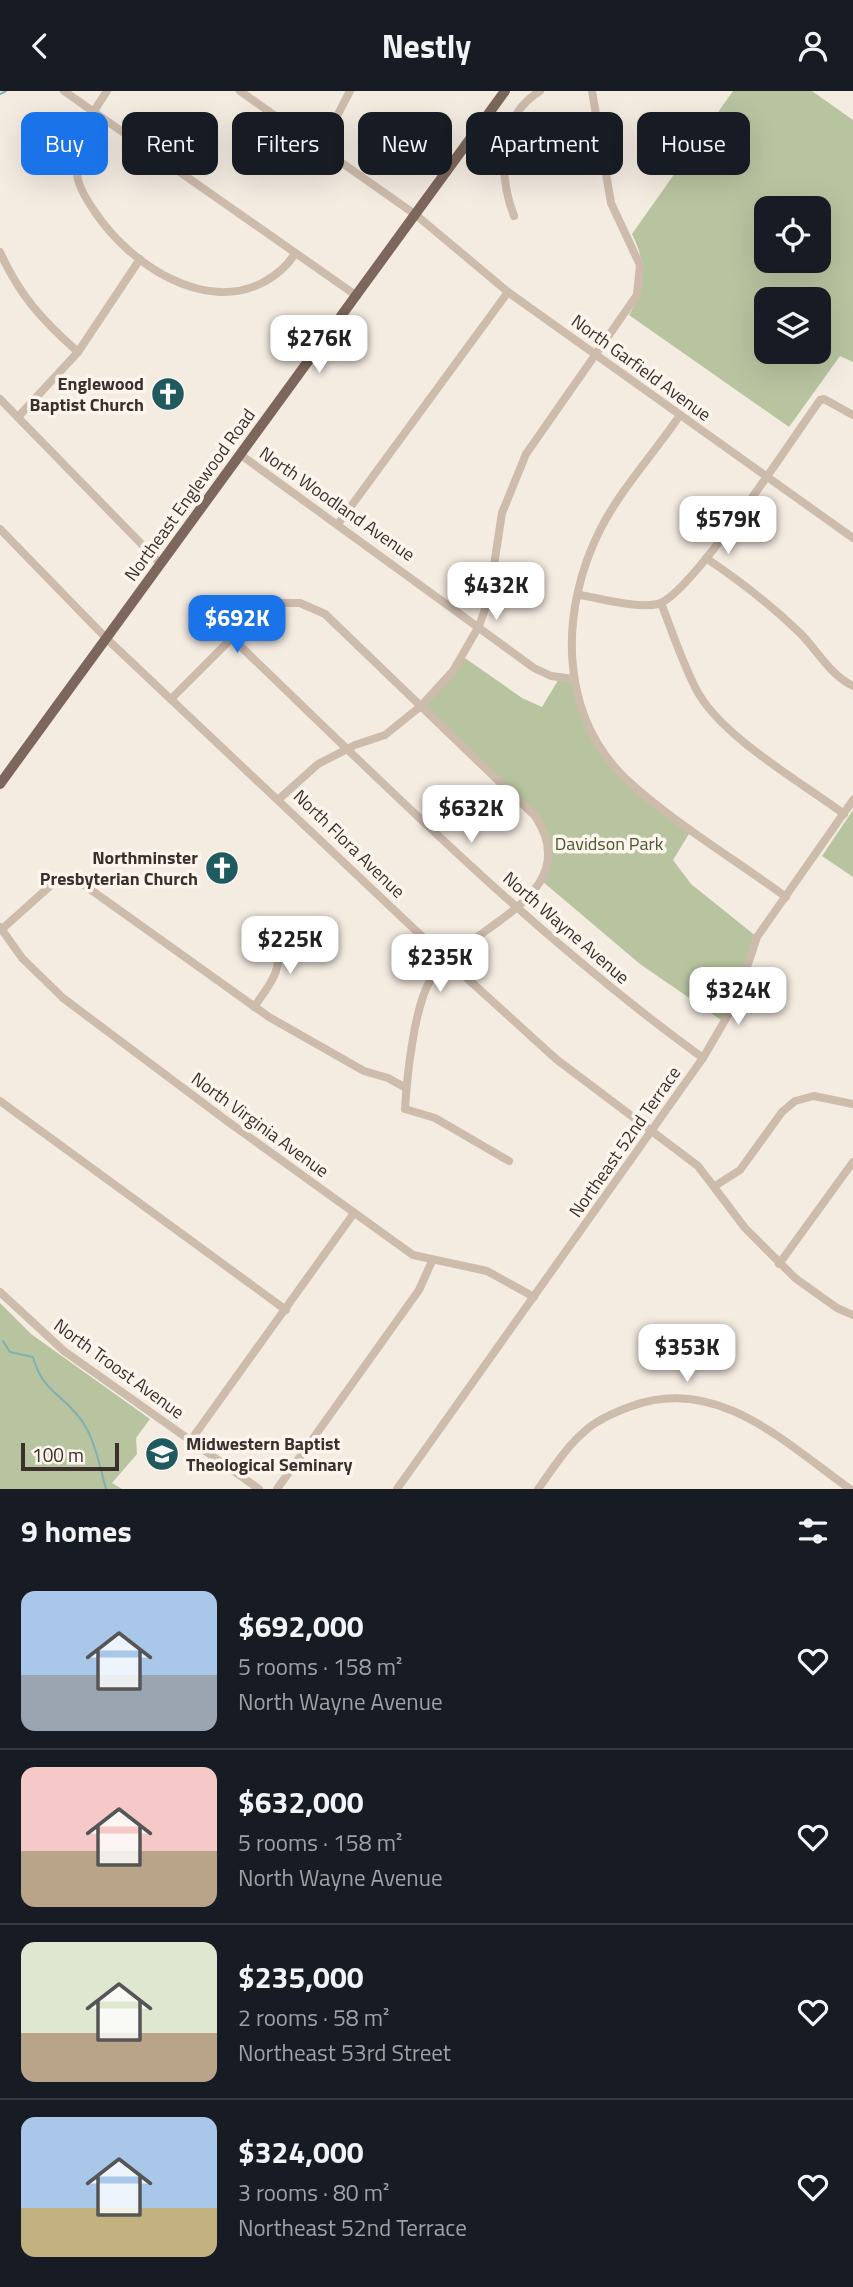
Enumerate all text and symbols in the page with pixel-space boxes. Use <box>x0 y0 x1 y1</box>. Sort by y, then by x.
text: Nestly <box>382 22 471 70</box>
icon: back <box>21 27 59 65</box>
icon: person <box>794 27 832 65</box>
chip: Buy <box>21 112 108 175</box>
chip: Rent <box>122 112 218 175</box>
chip: Filters <box>232 112 344 175</box>
chip: New <box>358 112 452 175</box>
chip: Apartment <box>466 112 623 175</box>
chip: House <box>637 112 750 175</box>
map controls <box>754 196 831 364</box>
button: locate <box>754 196 831 273</box>
button: layers <box>754 287 831 364</box>
street label: North Garfield Avenue <box>566 308 717 428</box>
pin: $276K <box>270 315 368 375</box>
text: $276K <box>286 320 352 355</box>
place label: Englewood Baptist Church <box>29 370 144 418</box>
church icon: Englewood Baptist Church <box>149 375 187 413</box>
street label: Northeast Englewood Road <box>118 403 262 587</box>
street label: North Woodland Avenue <box>254 440 421 568</box>
pin: $579K <box>679 497 777 556</box>
text: $579K <box>695 501 761 536</box>
pin: $432K <box>447 563 545 622</box>
text: $432K <box>463 567 529 602</box>
pin: $692K <box>188 595 286 655</box>
text: $692K <box>204 600 270 635</box>
street label: North Flora Avenue <box>287 783 411 904</box>
pin: $632K <box>422 785 520 845</box>
text: $632K <box>438 790 504 825</box>
park label: Davidson Park <box>555 830 664 857</box>
place label: Northminster Presbyterian Church <box>40 844 198 892</box>
church icon: Northminster Presbyterian Church <box>203 849 241 887</box>
street label: North Wayne Avenue <box>497 865 636 990</box>
pin: $225K <box>241 917 339 976</box>
text: $225K <box>257 921 323 956</box>
pin: $235K <box>391 935 489 994</box>
text: $235K <box>407 939 473 974</box>
pin: $324K <box>689 967 787 1027</box>
text: $324K <box>705 972 771 1007</box>
street label: Northeast 52nd Terrace <box>562 1061 687 1223</box>
street label: North Virginia Avenue <box>186 1065 335 1184</box>
street label: North Troost Avenue <box>48 1312 190 1425</box>
pin: $353K <box>638 1325 736 1384</box>
text: $353K <box>654 1329 720 1364</box>
place label: Midwestern Baptist Theological Seminary <box>186 1430 352 1478</box>
school or university icon: Midwestern Baptist Theological Seminary <box>143 1435 181 1473</box>
scale bar <box>21 1440 119 1472</box>
text: 100 m <box>32 1440 84 1469</box>
text: 9 homes <box>21 1508 132 1554</box>
icon: filters <box>794 1512 832 1550</box>
text: $692,000 <box>238 1603 364 1649</box>
icon: home <box>77 1619 161 1703</box>
icon: heart <box>794 1642 832 1680</box>
text: 5 rooms · 158 m² <box>238 1649 402 1684</box>
text: North Wayne Avenue <box>238 1684 443 1719</box>
text: $632,000 <box>238 1779 364 1825</box>
icon: home <box>77 1795 161 1879</box>
icon: heart <box>794 1818 832 1856</box>
text: 5 rooms · 158 m² <box>238 1825 402 1860</box>
text: North Wayne Avenue <box>238 1860 443 1895</box>
text: $235,000 <box>238 1954 364 2000</box>
icon: home <box>77 1970 161 2054</box>
icon: heart <box>794 1993 832 2031</box>
text: 2 rooms · 58 m² <box>238 2000 389 2035</box>
text: Northeast 53rd Street <box>238 2035 451 2070</box>
text: $324,000 <box>238 2129 364 2175</box>
icon: home <box>77 2145 161 2229</box>
icon: heart <box>794 2168 832 2206</box>
text: 3 rooms · 80 m² <box>238 2175 389 2210</box>
text: Northeast 52nd Terrace <box>238 2210 467 2245</box>

